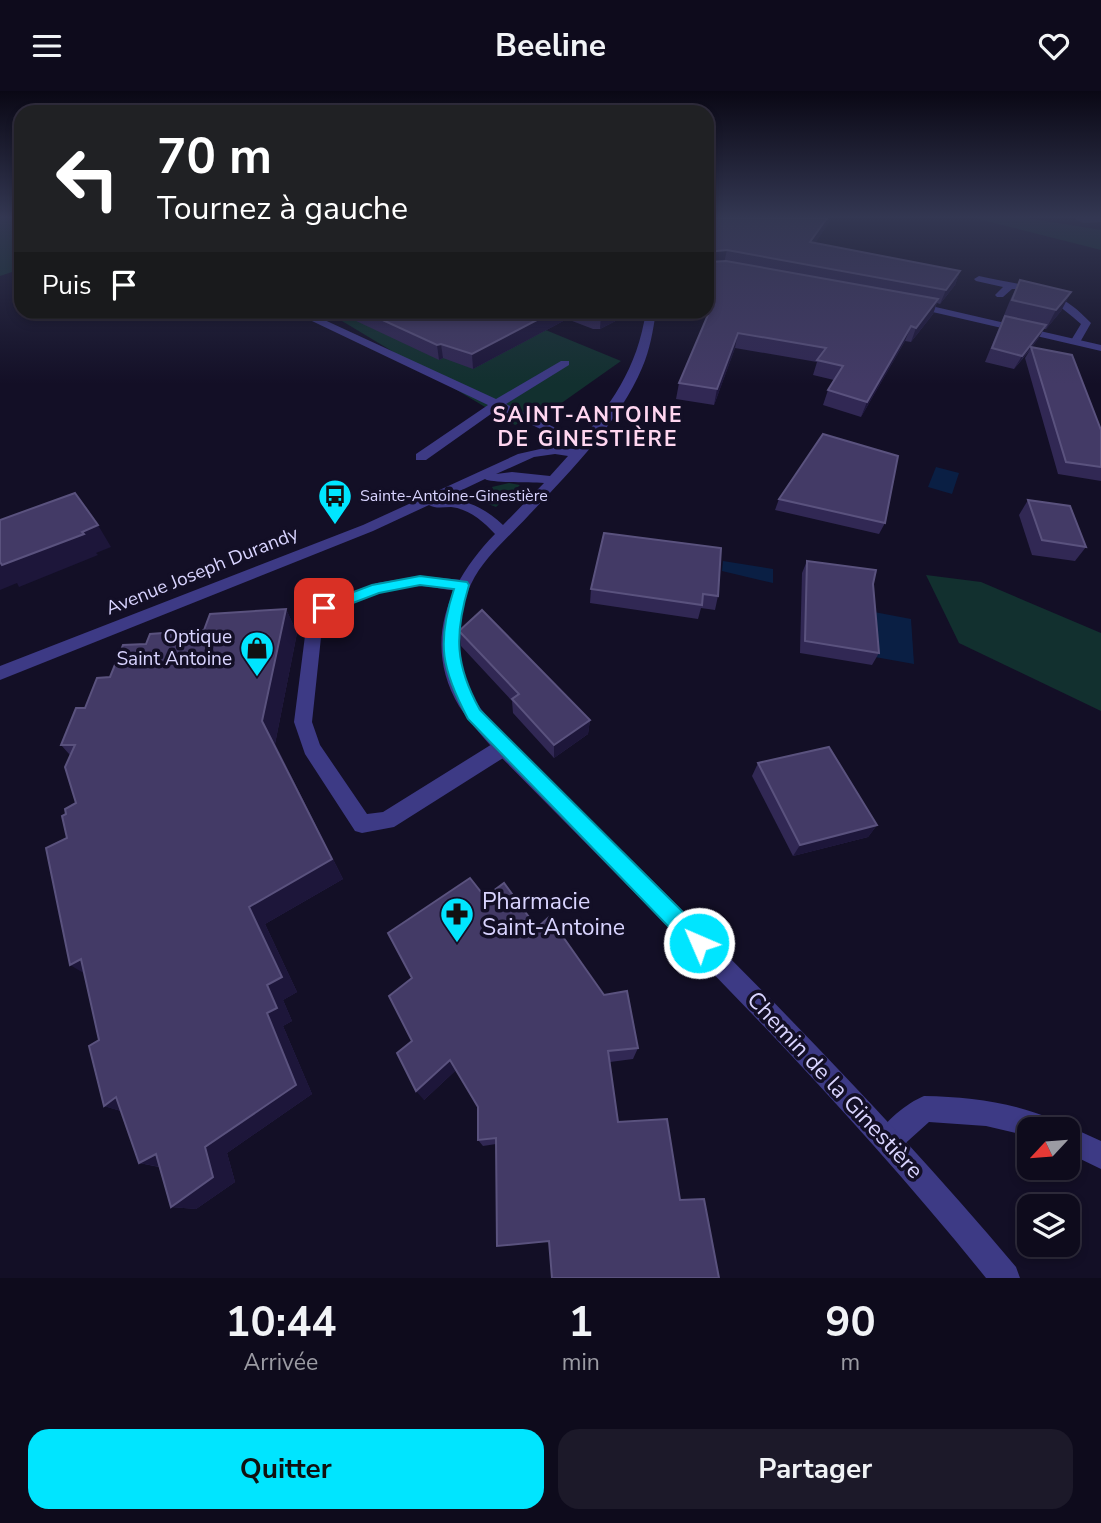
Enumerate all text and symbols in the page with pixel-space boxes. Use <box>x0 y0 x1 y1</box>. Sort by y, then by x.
text: Beeline <box>495 24 606 67</box>
icon: menu <box>28 27 66 65</box>
icon: heart <box>1035 27 1073 65</box>
text: 70 m <box>157 123 272 190</box>
icon: left <box>42 133 133 224</box>
text: Tournez à gauche <box>157 187 408 230</box>
icon: arrive <box>105 266 143 304</box>
text: Puis <box>42 268 91 303</box>
district label: SAINT-ANTOINE DE GINESTIÈRE <box>492 401 684 453</box>
bus stop icon: Sainte-Antoine-Ginestière <box>316 477 354 526</box>
place label: Sainte-Antoine-Ginestière <box>360 485 548 507</box>
street label: Avenue Joseph Durandy <box>102 520 302 622</box>
pin <box>294 578 354 638</box>
icon: arrive <box>305 589 343 627</box>
place label: Optique Saint Antoine <box>116 624 232 672</box>
shop icon: Optique Saint Antoine <box>238 629 276 678</box>
place label: Pharmacie Saint-Antoine <box>482 886 625 943</box>
pharmacy icon: Pharmacie Saint-Antoine <box>438 895 476 944</box>
position arrow <box>662 906 736 980</box>
street label: Chemin de la Ginestière <box>740 985 930 1185</box>
north arrow <box>1017 1117 1080 1179</box>
map controls <box>1017 1117 1080 1257</box>
button: layers <box>1017 1194 1080 1257</box>
text: 10:44 <box>225 1294 337 1351</box>
text: 1 <box>568 1294 593 1351</box>
text: 90 <box>825 1294 876 1351</box>
text: Arrivée <box>244 1347 318 1378</box>
text: min <box>562 1347 600 1378</box>
text: m <box>841 1347 860 1378</box>
button: Quitter <box>28 1429 544 1509</box>
button: Partager <box>558 1429 1073 1509</box>

